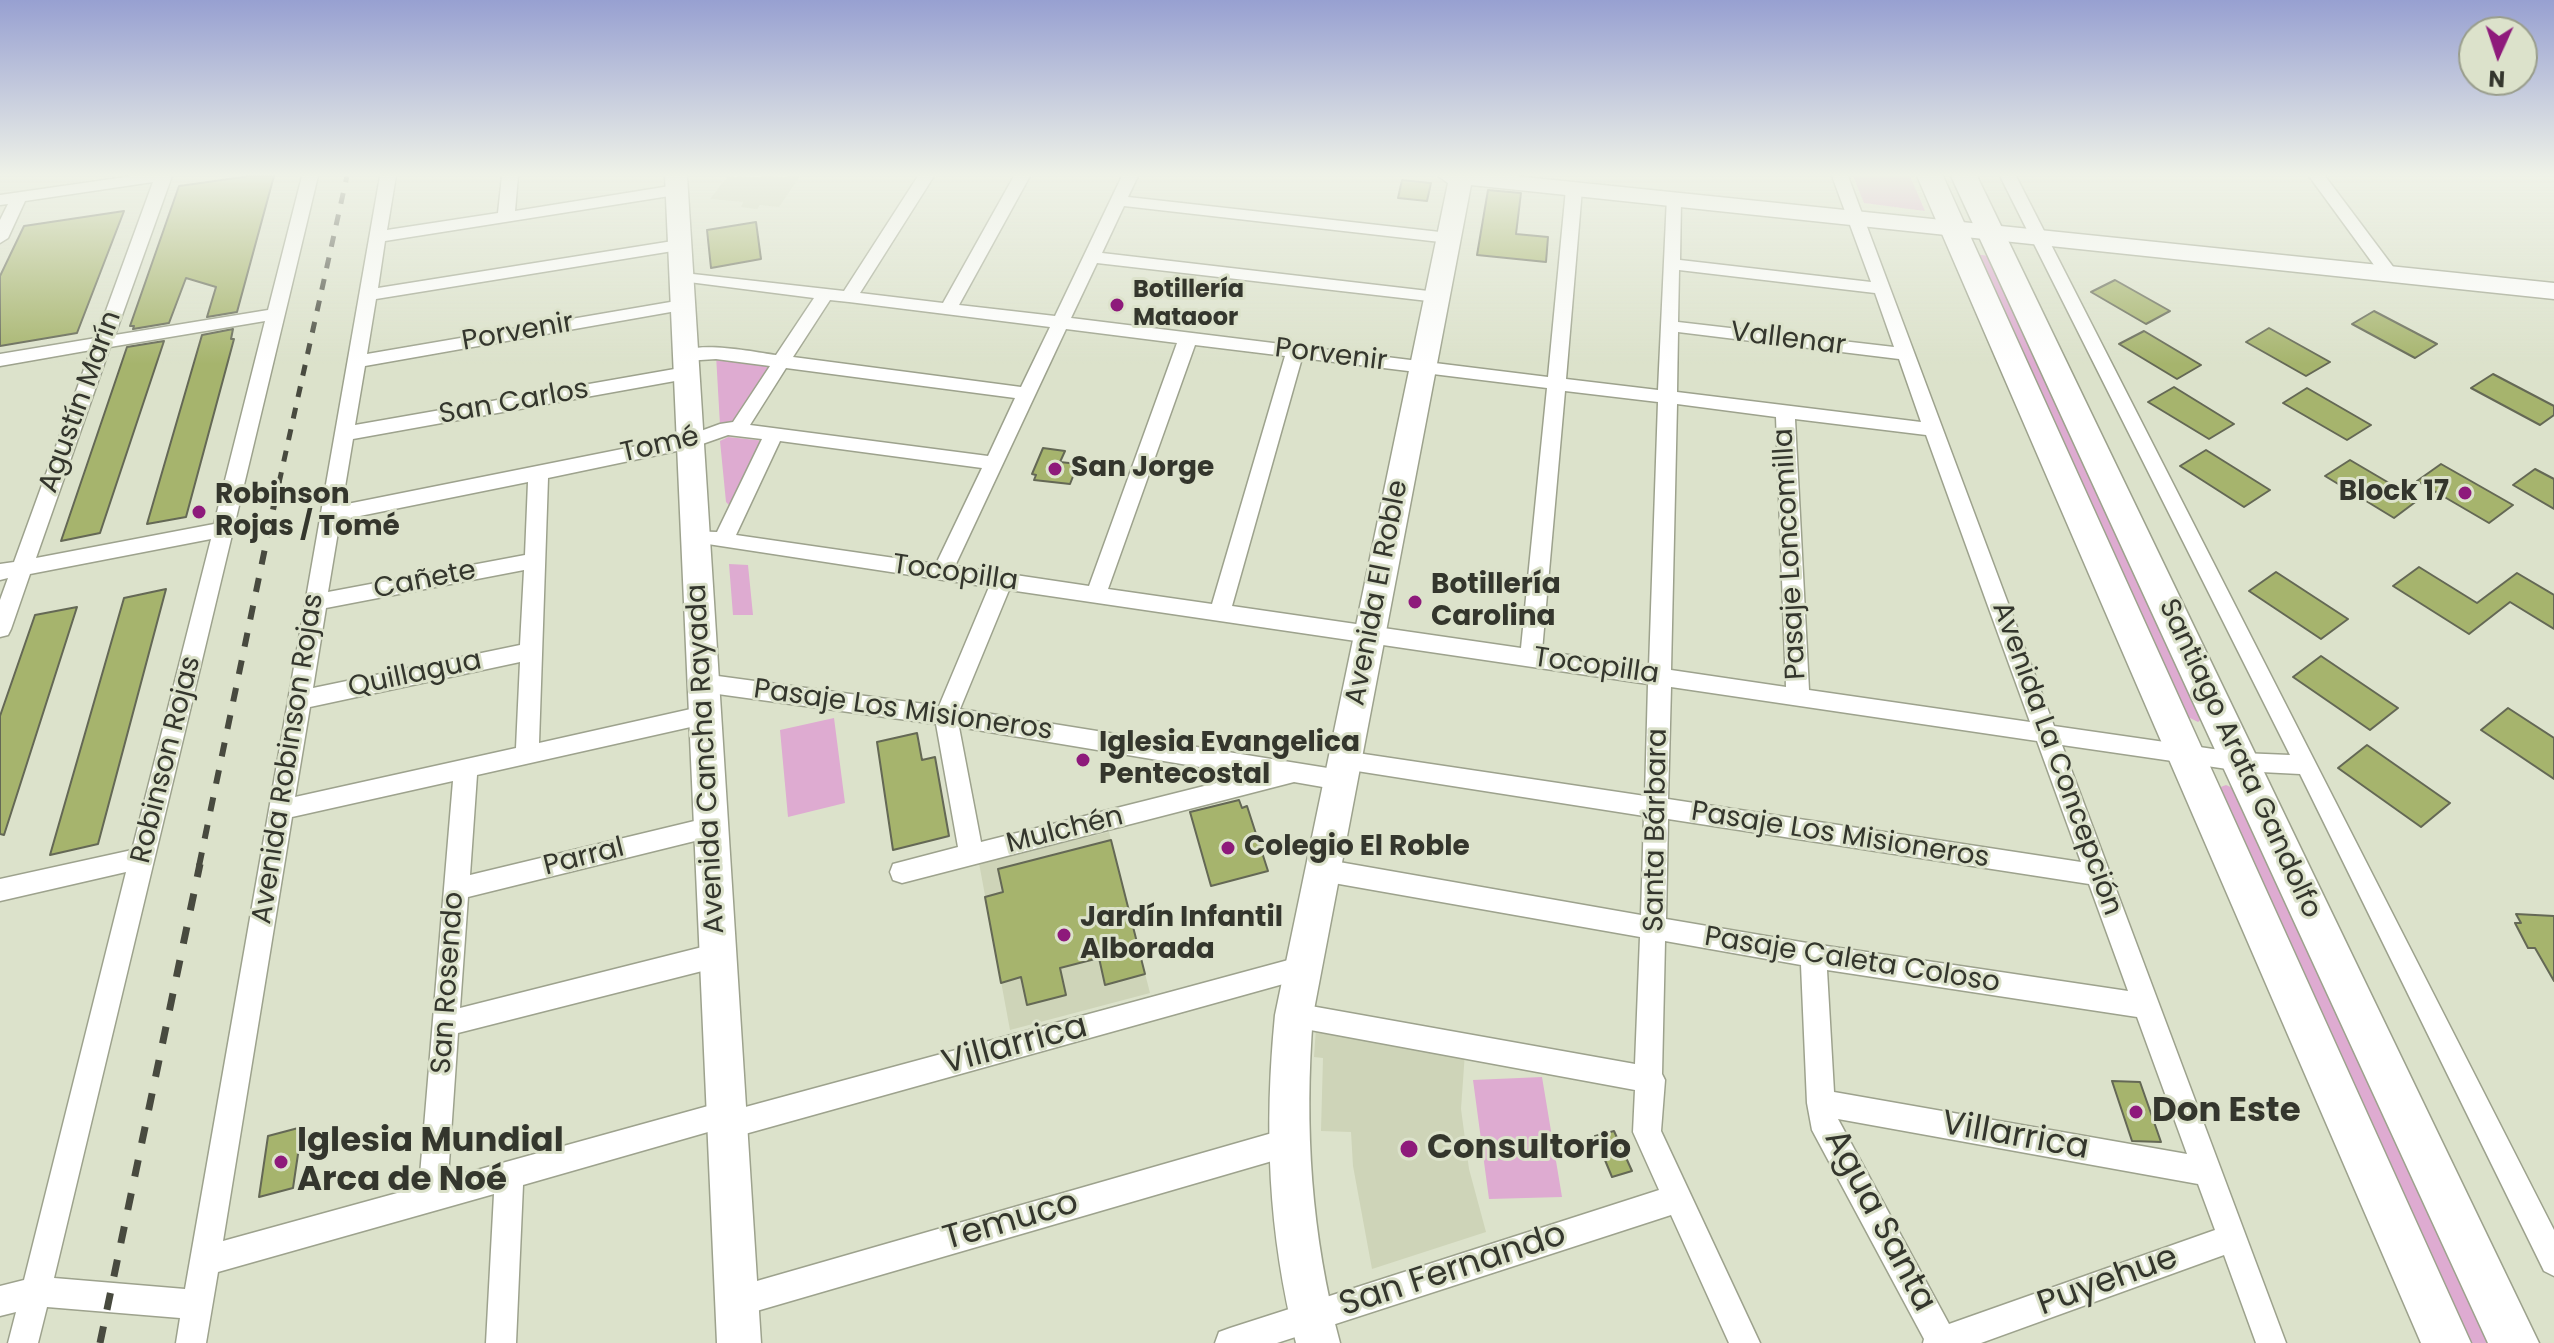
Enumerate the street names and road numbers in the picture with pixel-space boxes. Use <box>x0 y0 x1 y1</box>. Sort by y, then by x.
street label: Agustín Marín <box>33 306 129 498</box>
street label: Porvenir <box>459 307 577 359</box>
street label: Vallenar <box>1728 316 1848 364</box>
street label: Porvenir <box>1273 332 1389 380</box>
street label: San Carlos <box>437 373 591 433</box>
street label: Tomé <box>618 421 702 471</box>
street label: Pasaje Loncomilla <box>1768 427 1814 681</box>
street label: Avenida El Roble <box>1340 477 1416 709</box>
street label: Tocopilla <box>890 549 1020 599</box>
street label: Cañete <box>371 555 479 607</box>
street label: Avenida Cancha Rayada <box>681 583 733 935</box>
street label: Avenida Robinson Rojas <box>246 591 332 927</box>
street label: Santiago Arata Gandolfo <box>2150 594 2328 924</box>
street label: Avenida La Concepción <box>1984 598 2128 920</box>
street label: Tocopilla <box>1531 642 1661 692</box>
street label: Quillagua <box>345 644 485 706</box>
street label: Robinson Rojas <box>125 653 209 867</box>
street label: Pasaje Los Misioneros <box>752 673 1054 749</box>
street label: Santa Bárbara <box>1638 728 1676 932</box>
street label: Pasaje Los Misioneros <box>1689 796 1991 876</box>
street label: Mulchén <box>1003 800 1127 862</box>
street label: Parral <box>540 832 628 884</box>
street label: San Rosendo <box>426 891 472 1075</box>
street label: Pasaje Caleta Coloso <box>1702 921 2002 1001</box>
street label: Villarrica <box>938 1007 1092 1085</box>
street label: Villarrica <box>1938 1104 2092 1170</box>
street label: Agua Santa <box>1814 1123 1944 1319</box>
street label: Temuco <box>939 1183 1083 1261</box>
street label: San Fernando <box>1335 1215 1571 1327</box>
street label: Puyehue <box>2032 1238 2184 1326</box>

